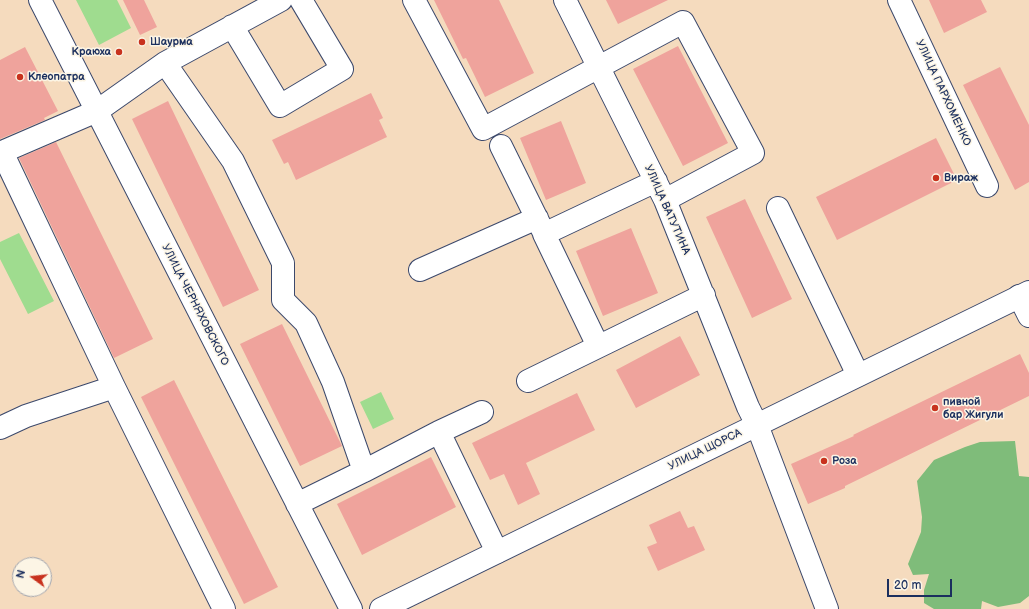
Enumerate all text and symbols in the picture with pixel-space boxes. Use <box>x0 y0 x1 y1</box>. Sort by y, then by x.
place label: Шаурма <box>150 35 193 49</box>
marker: Шаурма <box>137 37 147 47</box>
street label: УЛИЦА ПАРХОМЕНКО <box>913 38 973 148</box>
place label: Краюха <box>72 45 111 59</box>
marker: Краюха <box>114 47 124 57</box>
place label: Клеопатра <box>28 70 85 84</box>
marker: Клеопатра <box>15 72 25 82</box>
street label: УЛИЦА ВАТУТИНА <box>641 163 693 257</box>
place label: Вираж <box>944 171 978 185</box>
marker: Вираж <box>931 173 941 183</box>
street label: УЛИЦА ЧЕРНЯХОВСКОГО <box>159 242 231 368</box>
place label: пивной бар Жигули <box>943 395 1003 421</box>
marker: пивной бар Жигули <box>930 403 940 413</box>
street label: УЛИЦА ЩОРСА <box>666 427 744 473</box>
place label: Роза <box>832 454 857 468</box>
marker: Роза <box>819 456 829 466</box>
north arrow <box>12 557 52 597</box>
text: N <box>14 568 28 580</box>
scale bar <box>889 571 954 597</box>
text: 20 m <box>894 578 921 593</box>

